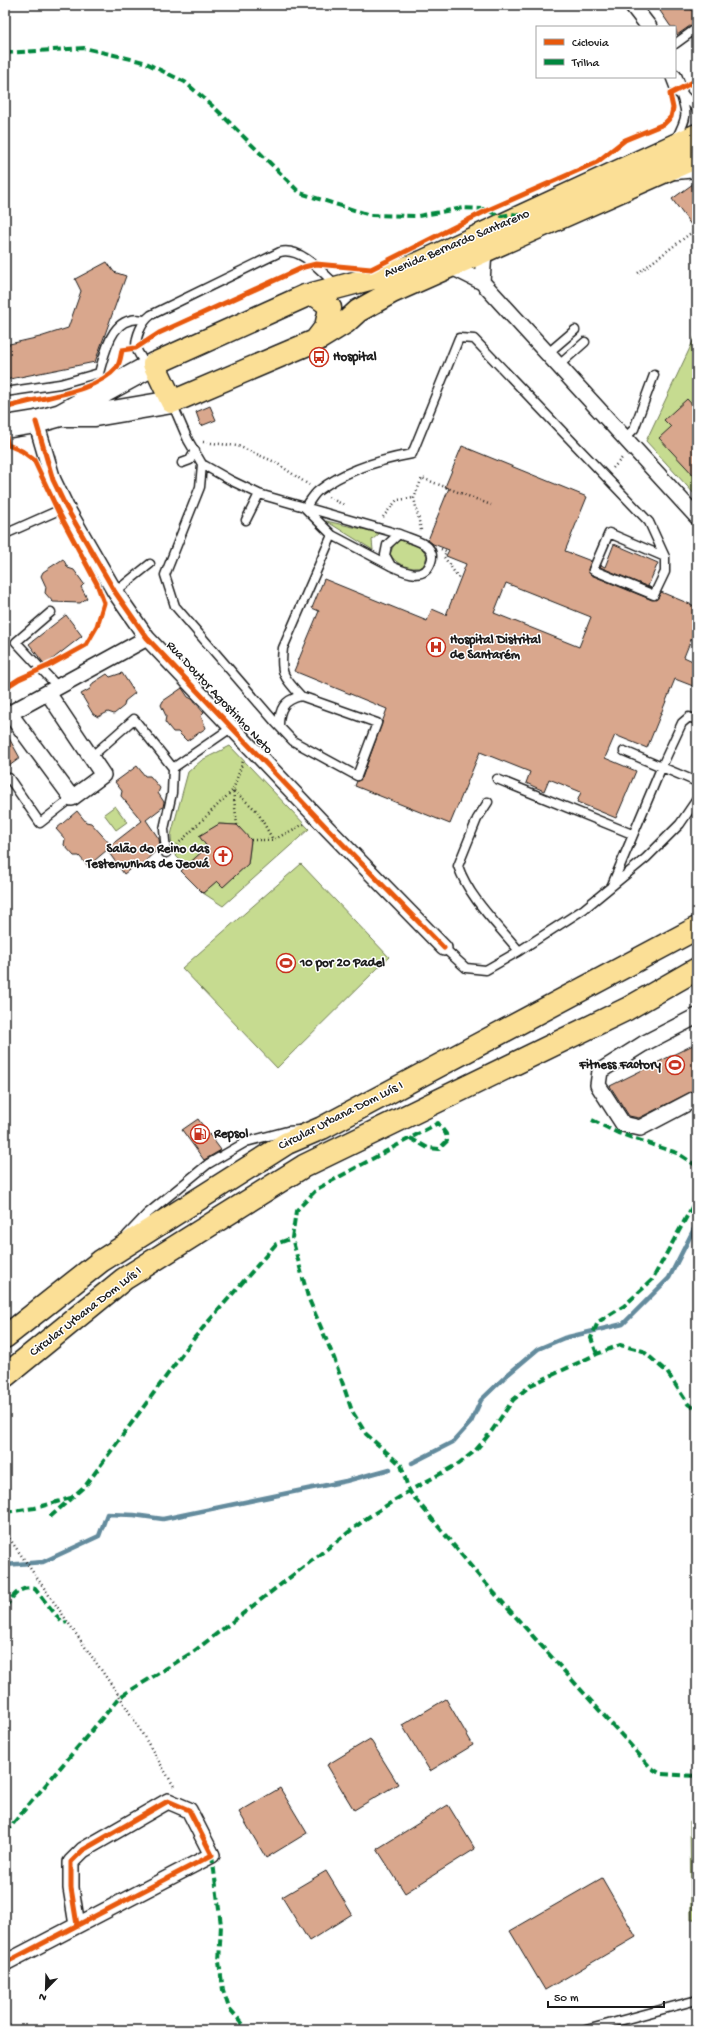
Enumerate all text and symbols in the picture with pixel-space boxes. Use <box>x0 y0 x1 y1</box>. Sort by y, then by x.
legend <box>536 26 676 78</box>
text: Ciclovia <box>572 37 609 51</box>
text: Trilha <box>571 57 600 71</box>
street label: Avenida Bernardo Santareno <box>382 206 532 281</box>
bus stop icon: Hospital <box>308 346 330 368</box>
place label: Hospital <box>333 350 377 366</box>
place label: Hospital Distrital de Santarém <box>450 633 541 663</box>
hospital icon: Hospital Distrital de Santarém <box>425 636 447 658</box>
street label: Rua Doutor Agostinho Neto <box>163 638 276 758</box>
place label: Salão do Reino das Testemunhas de Jeová <box>85 842 210 872</box>
church icon: Salão do Reino das Testemunhas de Jeová <box>212 845 234 867</box>
sports icon: 10 por 20 Padel <box>275 952 297 974</box>
place label: 10 por 20 Padel <box>299 956 385 972</box>
sports icon: Fitness Factory <box>664 1054 686 1076</box>
place label: Fitness Factory <box>578 1058 662 1073</box>
street label: Circular Urbana Dom Luís I <box>276 1078 406 1154</box>
fuel station icon: Repsol <box>189 1123 211 1145</box>
place label: Repsol <box>213 1127 248 1143</box>
street label: Circular Urbana Dom Luís I <box>27 1264 145 1360</box>
north arrow <box>26 1969 66 2009</box>
scale bar <box>548 1983 664 2009</box>
text: N <box>37 1989 49 2003</box>
text: 50 m <box>554 1992 579 2006</box>

